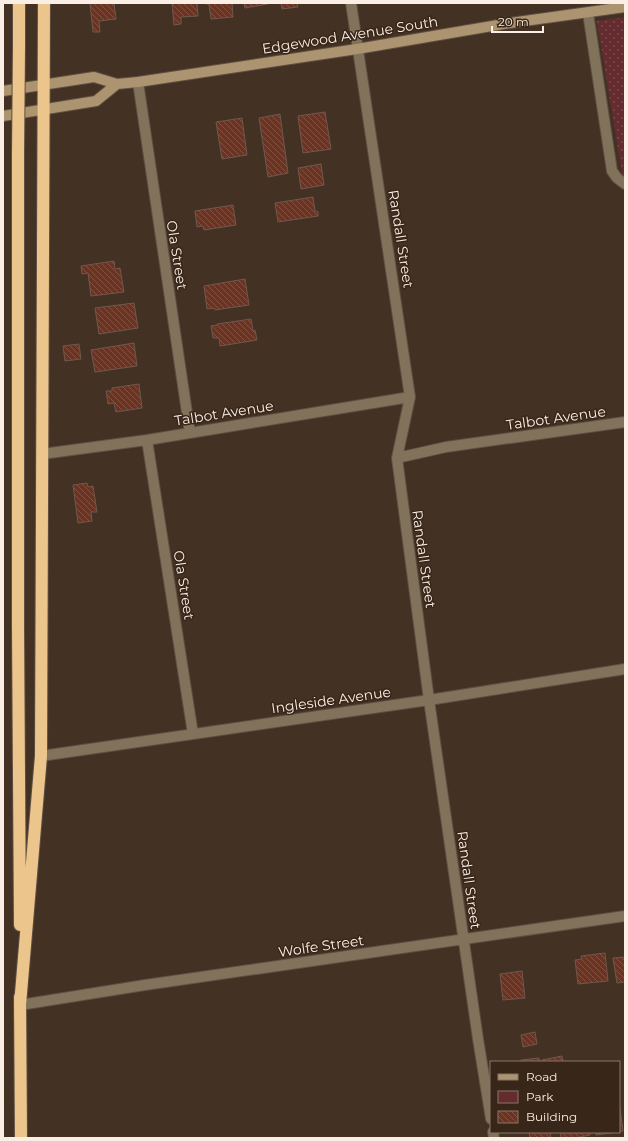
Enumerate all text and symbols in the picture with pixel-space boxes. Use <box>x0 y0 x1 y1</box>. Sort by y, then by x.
scale bar <box>492 8 543 34</box>
street label: Edgewood Avenue South <box>261 12 439 58</box>
text: 20 m <box>498 14 529 29</box>
street label: Randall Street <box>384 189 418 290</box>
street label: Ola Street <box>163 219 191 291</box>
street label: Talbot Avenue <box>173 396 275 430</box>
street label: Talbot Avenue <box>505 402 607 434</box>
street label: Randall Street <box>408 509 440 610</box>
street label: Ola Street <box>170 549 198 621</box>
street label: Ingleside Avenue <box>270 683 392 717</box>
street label: Randall Street <box>453 830 485 931</box>
street label: Wolfe Street <box>277 931 365 961</box>
legend <box>490 1061 620 1133</box>
text: Road <box>526 1069 557 1084</box>
text: Park <box>526 1089 554 1104</box>
text: Building <box>526 1109 577 1124</box>

